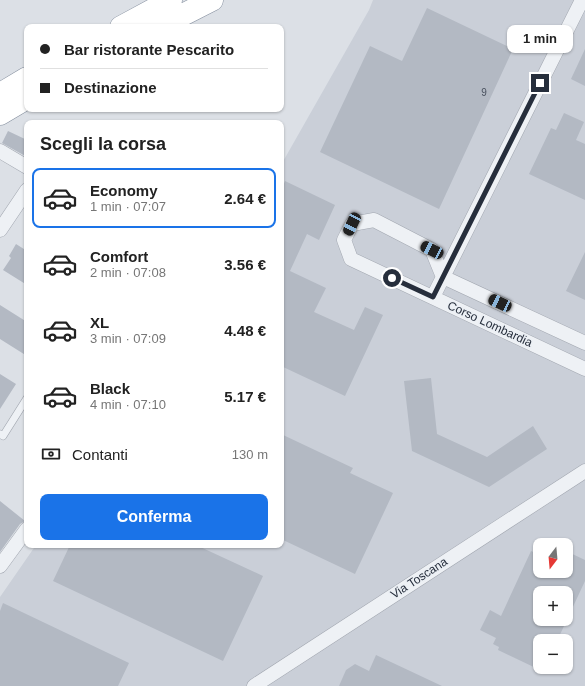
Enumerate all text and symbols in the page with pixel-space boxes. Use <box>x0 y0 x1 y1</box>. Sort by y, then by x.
callout: 1 min <box>507 25 573 53</box>
text: 1 min <box>523 31 557 46</box>
text: Bar ristorante Pescarito <box>64 41 234 58</box>
route end <box>531 74 549 92</box>
text: Destinazione <box>64 79 157 96</box>
house number: 9 <box>481 87 487 98</box>
text: Scegli la corsa <box>40 134 166 154</box>
icon: car <box>42 180 78 216</box>
text: Economy <box>90 182 158 199</box>
text: 2.64 € <box>224 190 266 207</box>
text: 1 min · 07:07 <box>90 199 166 214</box>
car <box>341 211 363 237</box>
car <box>419 239 445 261</box>
icon: car <box>42 246 78 282</box>
text: Comfort <box>90 248 148 265</box>
text: 3.56 € <box>224 256 266 273</box>
text: 2 min · 07:08 <box>90 265 166 280</box>
route start <box>383 269 401 287</box>
car <box>487 292 513 314</box>
street label: Corso Lombardia <box>445 298 535 350</box>
icon: car <box>42 312 78 348</box>
text: XL <box>90 314 109 331</box>
text: 4.48 € <box>224 322 266 339</box>
text: 3 min · 07:09 <box>90 331 166 346</box>
icon: car <box>42 378 78 414</box>
text: Black <box>90 380 130 397</box>
text: 5.17 € <box>224 388 266 405</box>
text: 4 min · 07:10 <box>90 397 166 412</box>
icon: cash <box>40 443 62 465</box>
text: Contanti <box>72 446 128 463</box>
text: 130 m <box>232 447 268 462</box>
button: Conferma <box>40 494 268 540</box>
north arrow <box>533 538 573 578</box>
map controls <box>533 538 573 674</box>
street label: Via Toscana <box>388 554 450 602</box>
button: + <box>533 586 573 626</box>
button: − <box>533 634 573 674</box>

